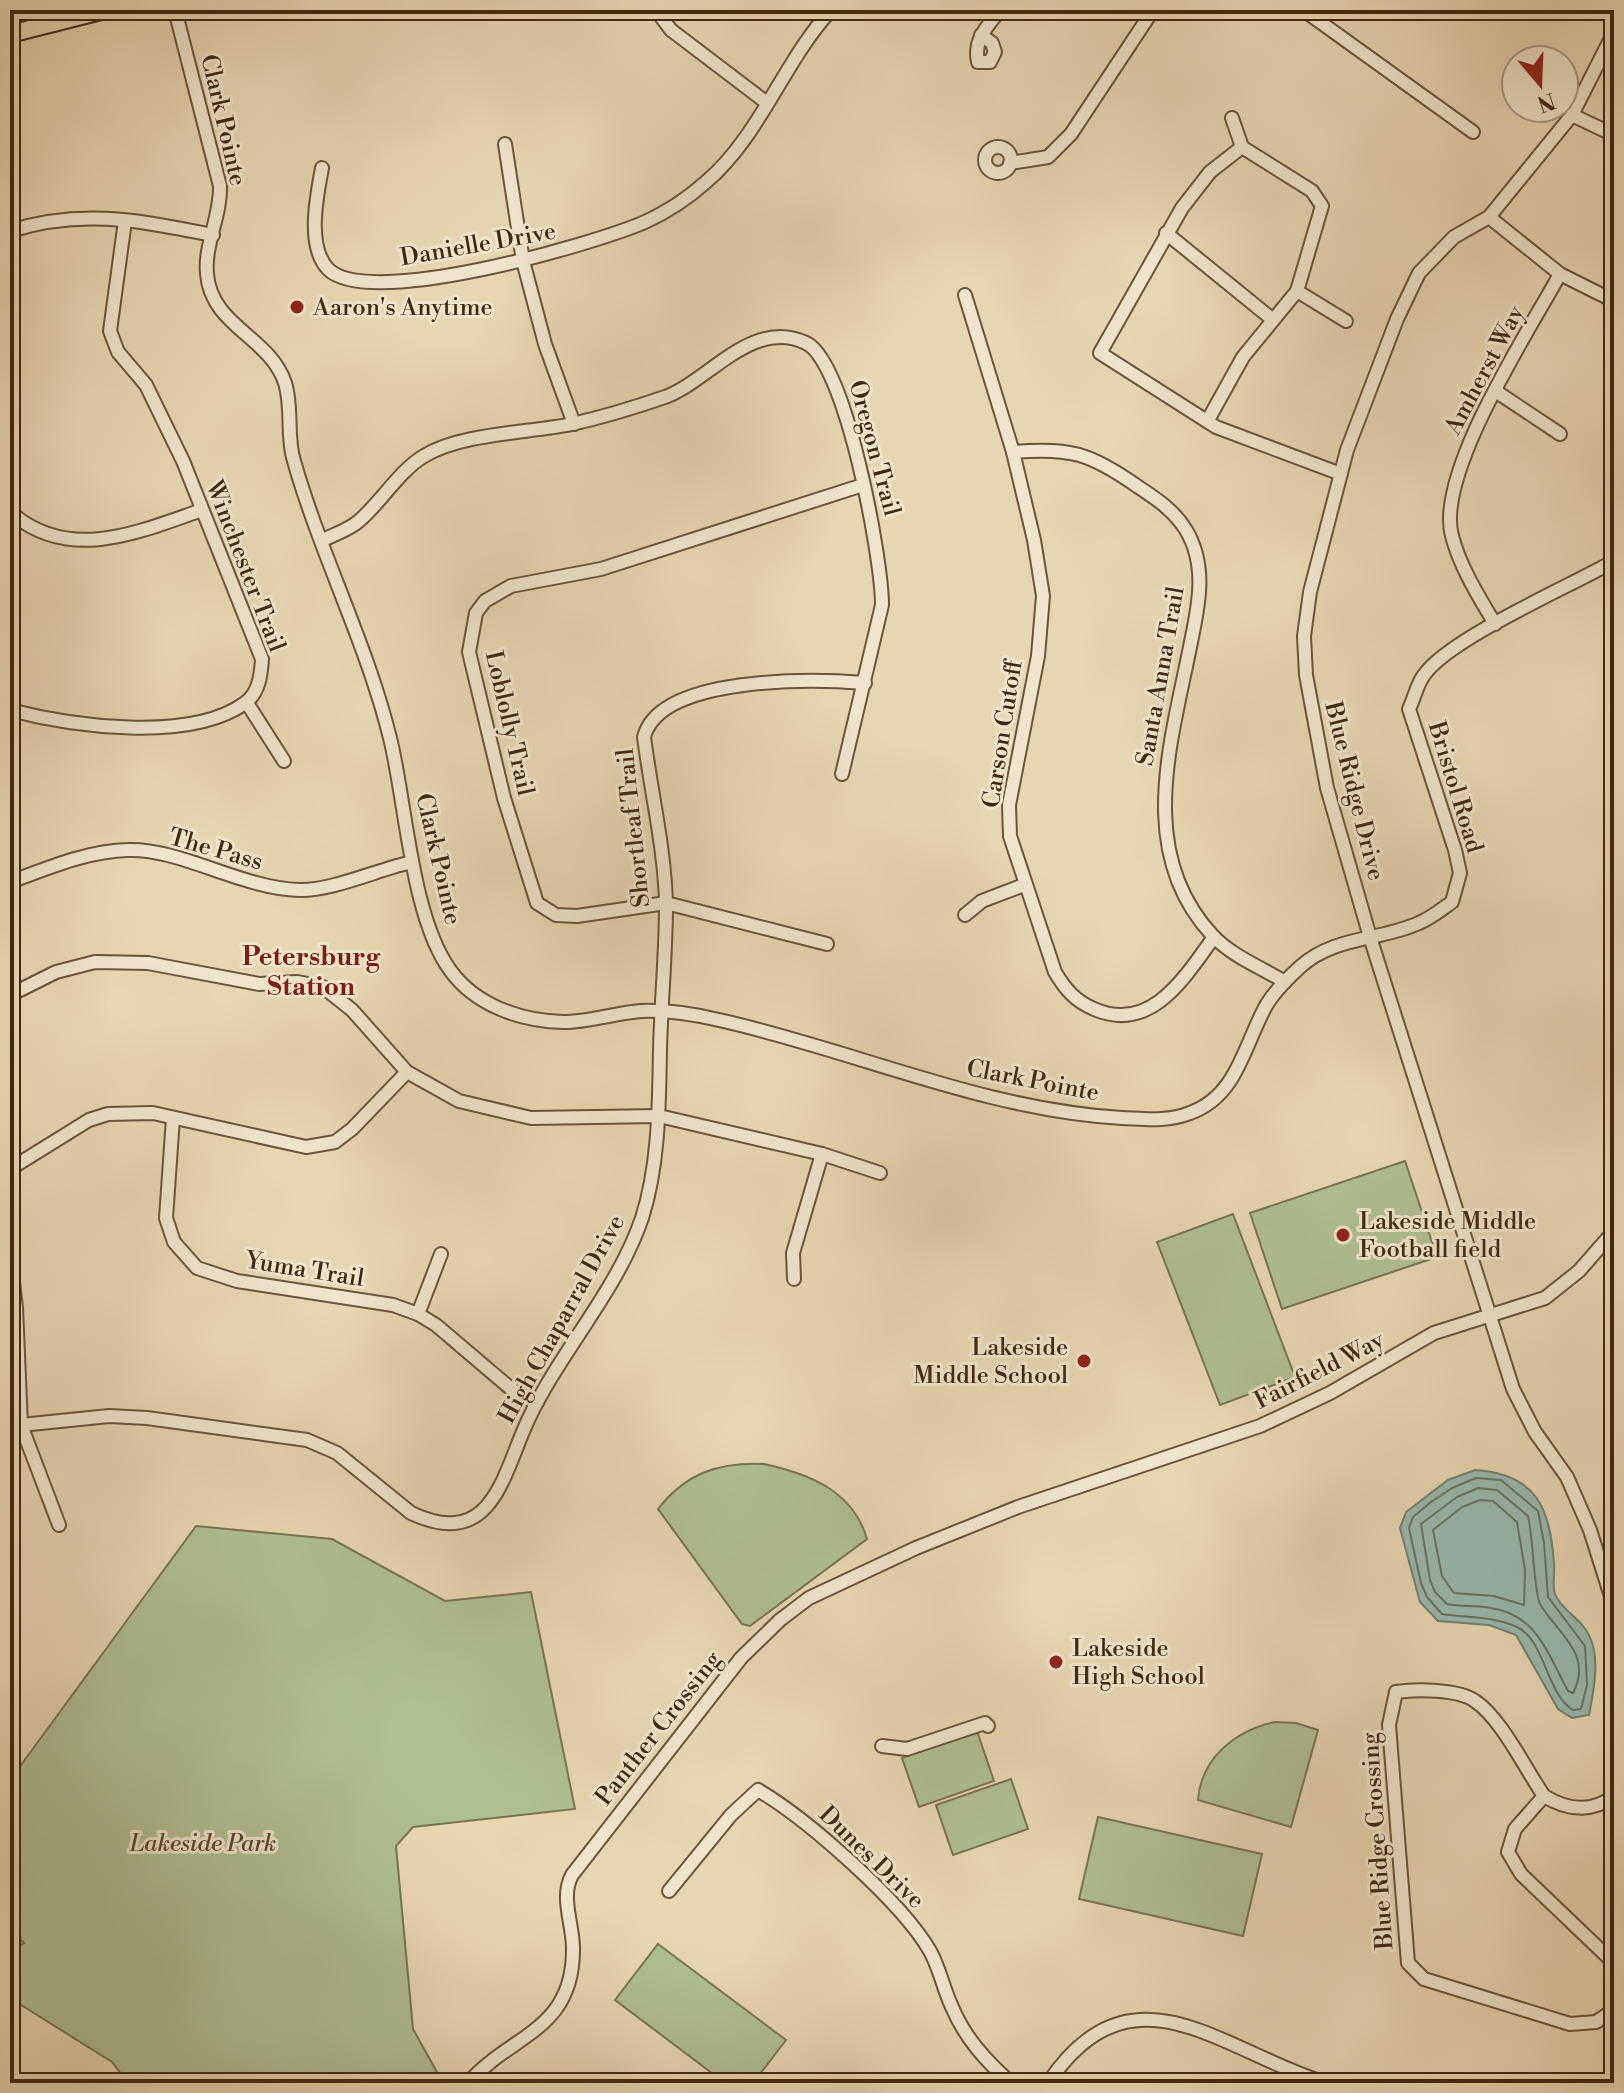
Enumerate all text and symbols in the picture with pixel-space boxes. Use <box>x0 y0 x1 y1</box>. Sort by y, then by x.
north arrow <box>1500 44 1580 124</box>
street label: Clark Pointe <box>193 51 253 189</box>
text: N <box>1533 86 1559 117</box>
street label: Danielle Drive <box>398 217 558 273</box>
place label: Aaron's Anytime <box>312 293 493 323</box>
marker: Aaron's Anytime <box>288 298 306 316</box>
street label: Amherst Way <box>1438 300 1532 441</box>
street label: Oregon Trail <box>841 377 907 520</box>
street label: Winchester Trail <box>198 475 292 656</box>
street label: Santa Anna Trail <box>1130 584 1192 768</box>
street label: Loblolly Trail <box>478 648 540 799</box>
street label: Carson Cutoff <box>976 657 1030 810</box>
street label: Blue Ridge Drive <box>1317 698 1391 884</box>
street label: Bristol Road <box>1421 717 1489 857</box>
street label: Shortleaf Trail <box>611 747 657 909</box>
street label: Clark Pointe <box>408 790 468 928</box>
street label: The Pass <box>165 822 266 878</box>
district label: Petersburg Station <box>242 941 381 1003</box>
street label: Clark Pointe <box>964 1053 1102 1109</box>
place label: Lakeside Middle Football field <box>1359 1207 1536 1265</box>
street label: High Chaparral Drive <box>492 1210 632 1429</box>
marker: Lakeside Middle Football field <box>1334 1226 1352 1244</box>
street label: Yuma Trail <box>242 1246 366 1294</box>
street label: Fairfield Way <box>1250 1325 1390 1416</box>
place label: Lakeside Middle School <box>913 1333 1068 1391</box>
marker: Lakeside Middle School <box>1075 1352 1093 1370</box>
place label: Lakeside High School <box>1072 1634 1205 1692</box>
street label: Panther Crossing <box>589 1645 729 1812</box>
marker: Lakeside High School <box>1047 1653 1065 1671</box>
street label: Blue Ridge Crossing <box>1355 1731 1401 1952</box>
street label: Dunes Drive <box>812 1800 930 1916</box>
park label: Lakeside Park <box>129 1829 276 1859</box>

